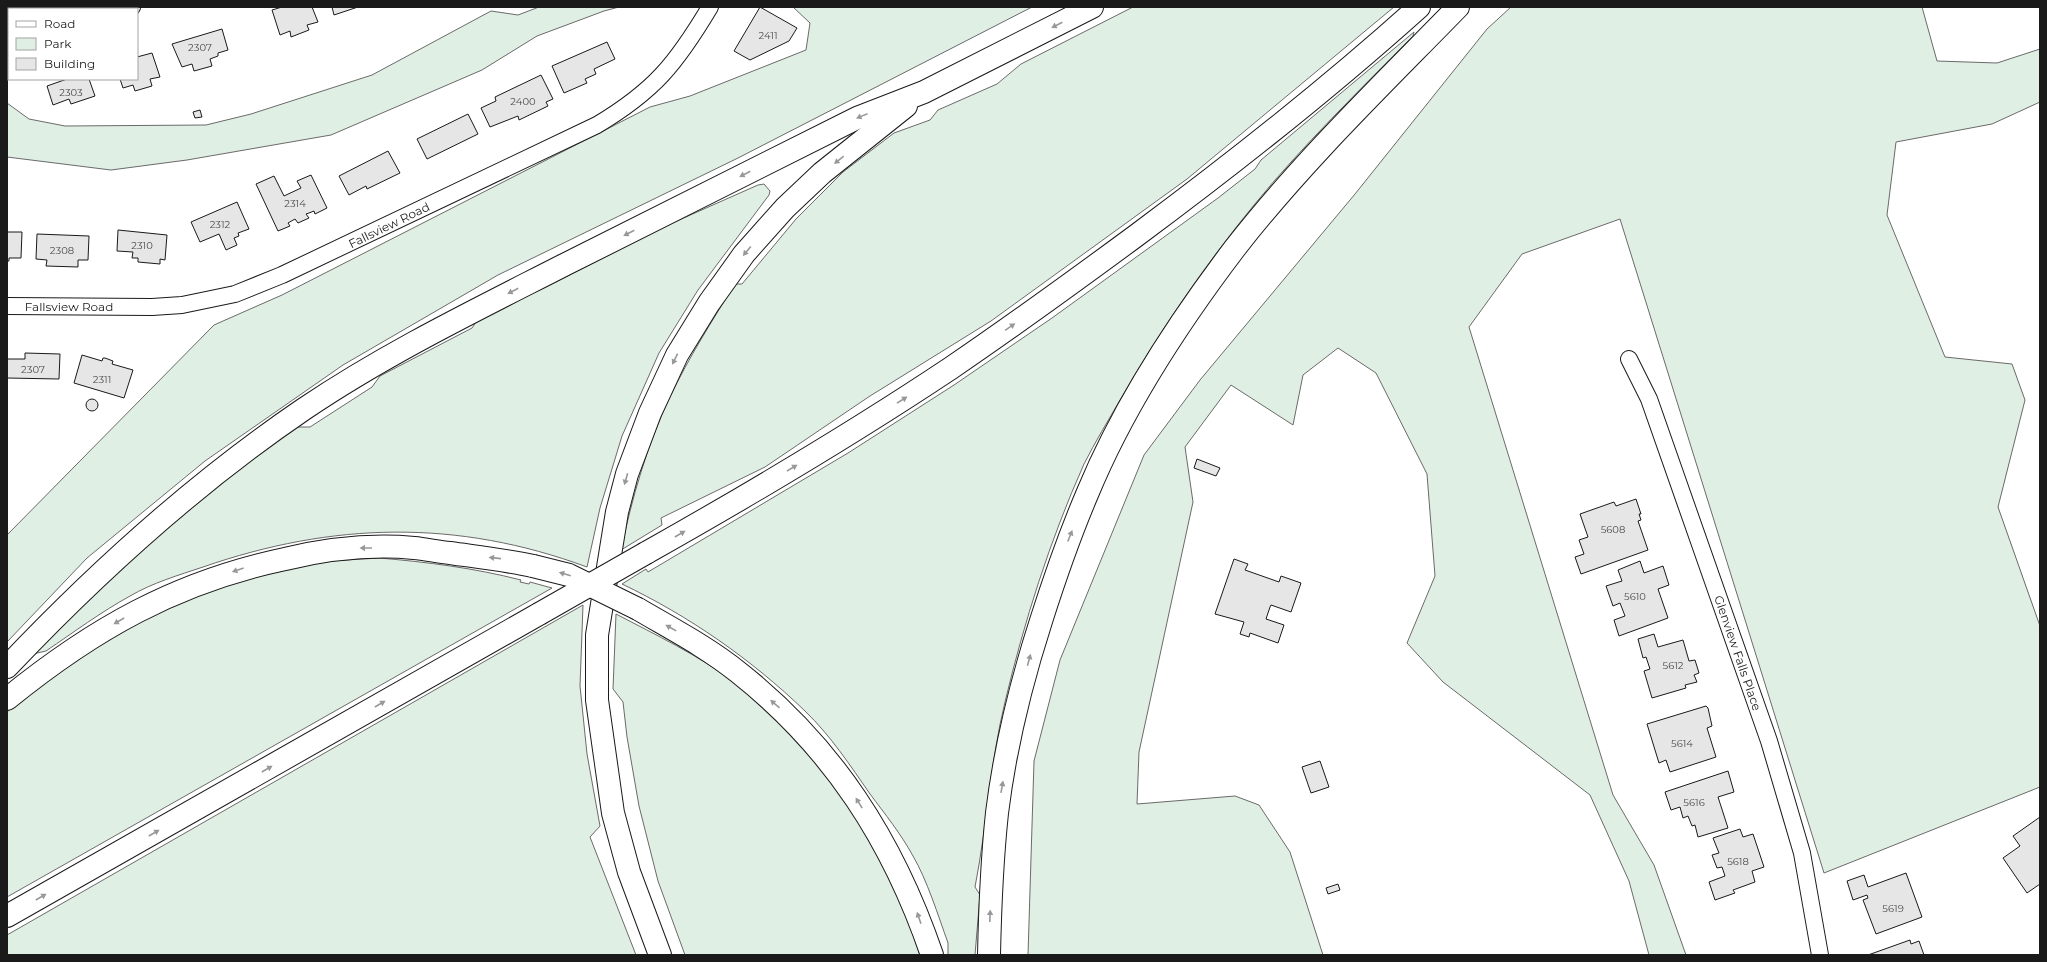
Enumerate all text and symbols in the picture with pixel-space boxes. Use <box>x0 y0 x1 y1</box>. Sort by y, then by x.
legend <box>8 8 138 80</box>
text: Road <box>44 16 75 31</box>
one-way arrow <box>1051 21 1063 28</box>
house number: 2411 <box>758 29 778 42</box>
text: Park <box>44 36 72 51</box>
house number: 2307 <box>188 41 212 54</box>
text: Building <box>44 56 95 71</box>
house number: 2303 <box>59 86 83 99</box>
house number: 2400 <box>510 95 536 108</box>
one-way arrow <box>855 114 867 120</box>
one-way arrow <box>833 155 844 164</box>
one-way arrow <box>740 171 751 177</box>
house number: 2314 <box>284 197 306 210</box>
street label: Fallsview Road <box>346 199 432 251</box>
house number: 2312 <box>210 218 231 231</box>
one-way arrow <box>623 229 635 236</box>
house number: 2310 <box>131 239 153 252</box>
house number: 2308 <box>50 244 74 257</box>
one-way arrow <box>743 246 752 257</box>
one-way arrow <box>507 288 519 294</box>
street label: Fallsview Road <box>25 299 113 314</box>
one-way arrow <box>1005 323 1015 331</box>
one-way arrow <box>672 354 678 365</box>
house number: 2307 <box>21 363 45 376</box>
house number: 2311 <box>93 373 111 386</box>
one-way arrow <box>896 396 908 403</box>
one-way arrow <box>786 465 798 472</box>
one-way arrow <box>623 474 629 486</box>
house number: 5608 <box>1601 523 1625 536</box>
one-way arrow <box>1067 530 1073 542</box>
one-way arrow <box>674 531 686 538</box>
one-way arrow <box>359 545 372 551</box>
one-way arrow <box>489 555 501 561</box>
one-way arrow <box>232 567 244 573</box>
one-way arrow <box>559 571 571 577</box>
house number: 5610 <box>1624 590 1646 603</box>
street label: Glenview Falls Place <box>1711 593 1765 713</box>
one-way arrow <box>113 617 125 624</box>
one-way arrow <box>665 624 677 631</box>
one-way arrow <box>1026 653 1032 665</box>
house number: 5612 <box>1662 659 1684 672</box>
one-way arrow <box>770 700 781 709</box>
one-way arrow <box>374 701 386 708</box>
house number: 5614 <box>1671 737 1693 750</box>
one-way arrow <box>261 765 273 772</box>
one-way arrow <box>999 781 1005 793</box>
house number: 5616 <box>1683 796 1705 809</box>
one-way arrow <box>856 797 863 809</box>
one-way arrow <box>148 829 160 836</box>
house number: 5618 <box>1727 855 1749 868</box>
one-way arrow <box>35 893 47 900</box>
house number: 5619 <box>1882 902 1904 915</box>
one-way arrow <box>987 909 993 922</box>
one-way arrow <box>916 912 922 924</box>

